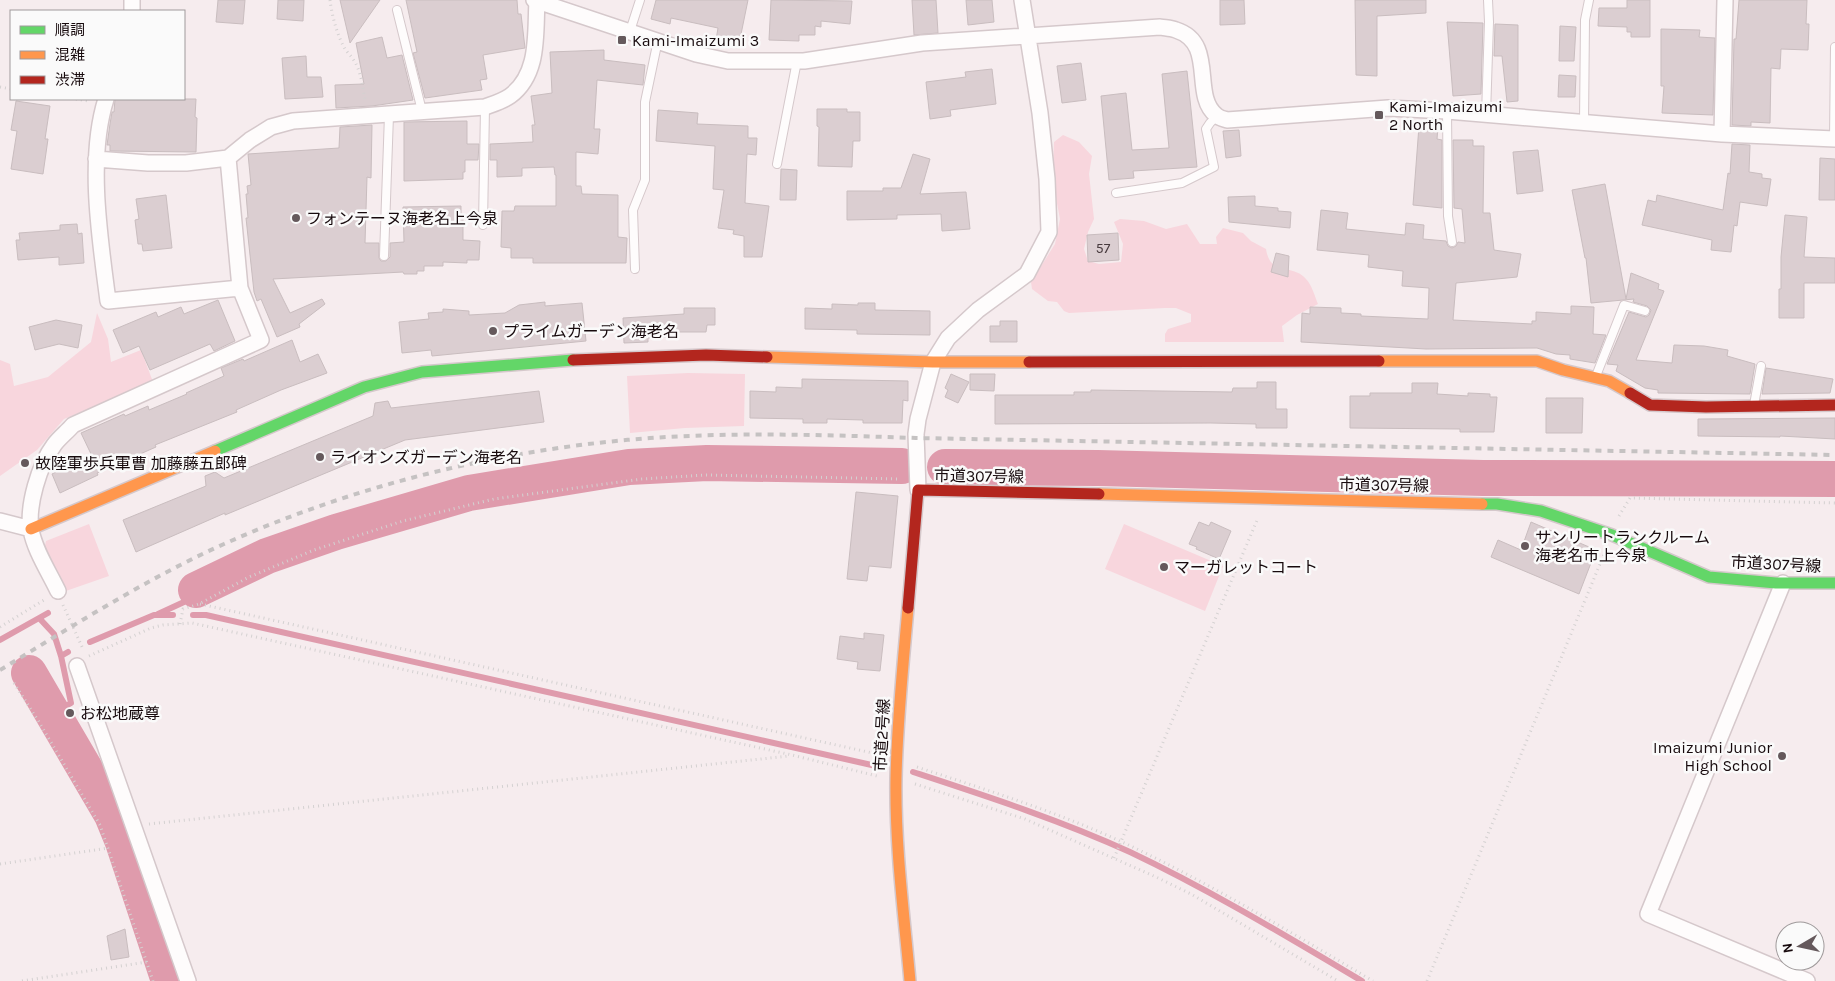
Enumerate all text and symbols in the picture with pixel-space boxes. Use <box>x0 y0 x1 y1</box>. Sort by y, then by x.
legend <box>10 10 185 100</box>
text: 順調 <box>55 21 85 39</box>
place label: Kami-Imaizumi 3 <box>632 31 759 50</box>
marker: Kami-Imaizumi 3 <box>616 34 628 46</box>
text: 混雑 <box>55 46 85 64</box>
text: 渋滞 <box>55 71 85 89</box>
place label: Kami-Imaizumi 2 North <box>1389 97 1503 134</box>
marker: Kami-Imaizumi 2 North <box>1373 109 1385 121</box>
place label: フォンテーヌ海老名上今泉 <box>306 209 498 228</box>
marker: フォンテーヌ海老名上今泉 <box>290 212 302 224</box>
house number: 57 <box>1096 240 1111 257</box>
place label: プライムガーデン海老名 <box>503 322 679 341</box>
marker: プライムガーデン海老名 <box>487 325 499 337</box>
place label: ライオンズガーデン海老名 <box>330 448 522 467</box>
marker: ライオンズガーデン海老名 <box>314 451 326 463</box>
place label: 故陸軍歩兵軍曹 加藤藤五郎碑 <box>35 454 247 473</box>
marker: 故陸軍歩兵軍曹 加藤藤五郎碑 <box>19 457 31 469</box>
street label: 市道307号線 <box>934 466 1024 486</box>
street label: 市道307号線 <box>1339 475 1429 495</box>
place label: サンリートランクルーム 海老名市上今泉 <box>1535 528 1710 565</box>
marker: サンリートランクルーム 海老名市上今泉 <box>1519 540 1531 552</box>
street label: 市道307号線 <box>1730 552 1822 576</box>
place label: マーガレットコート <box>1174 558 1318 577</box>
marker: マーガレットコート <box>1158 561 1170 573</box>
street label: 市道2号線 <box>871 698 893 772</box>
place label: お松地蔵尊 <box>80 704 160 723</box>
marker: お松地蔵尊 <box>64 707 76 719</box>
place label: Imaizumi Junior High School <box>1653 738 1772 775</box>
marker: Imaizumi Junior High School <box>1776 750 1788 762</box>
north arrow <box>1775 921 1825 971</box>
text: N <box>1778 942 1797 954</box>

